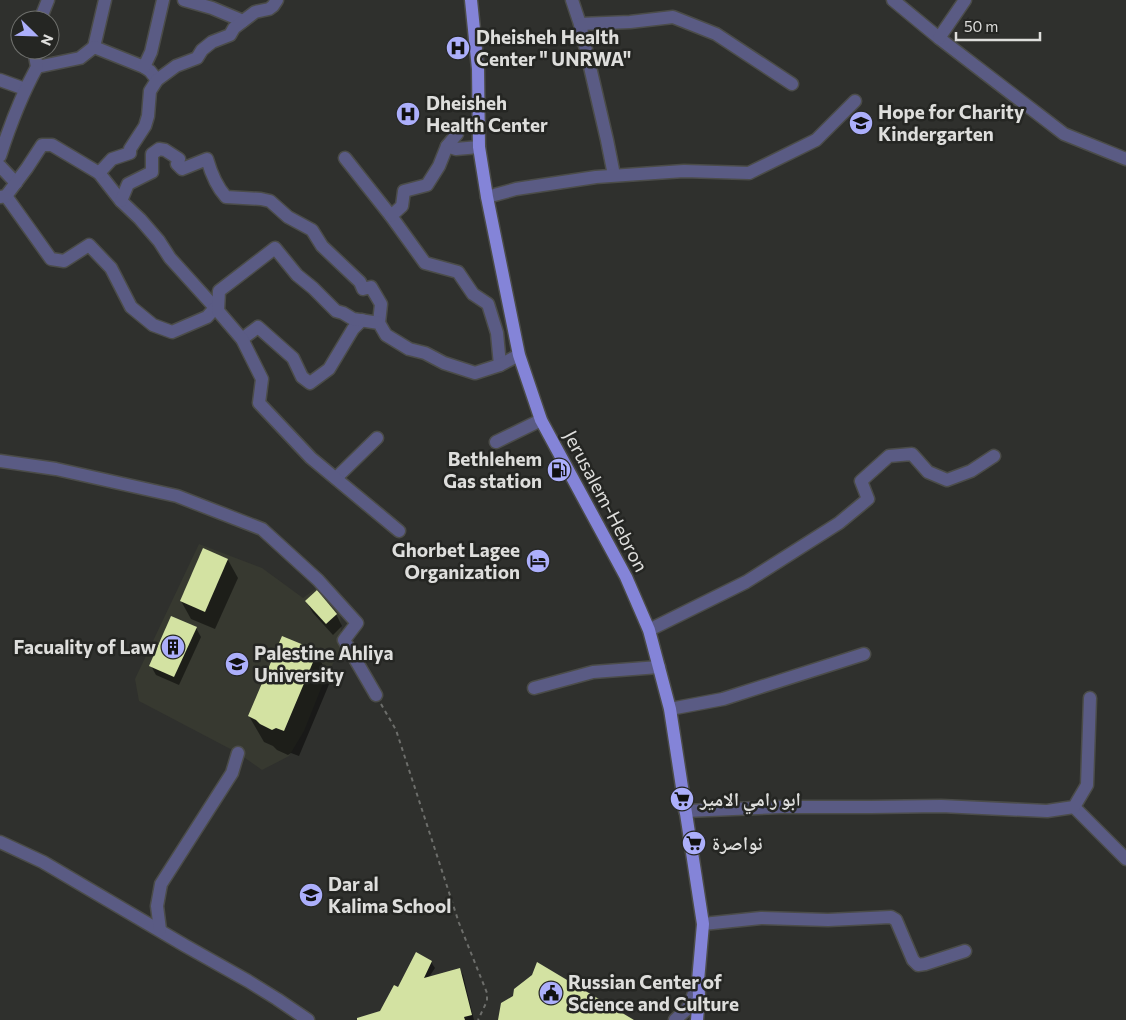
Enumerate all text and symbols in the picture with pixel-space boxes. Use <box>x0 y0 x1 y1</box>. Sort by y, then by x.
north arrow <box>10 10 60 60</box>
scale bar <box>956 10 1040 42</box>
text: 50 m <box>964 17 998 35</box>
place label: Dheisheh Health Center " UNRWA" <box>476 25 631 70</box>
text: N <box>38 32 57 48</box>
hospital icon: Dheisheh Health Center " UNRWA" <box>445 35 471 61</box>
place label: Dheisheh Health Center <box>426 91 548 136</box>
place label: Hope for Charity Kindergarten <box>878 100 1025 145</box>
hospital icon: Dheisheh Health Center <box>395 101 421 127</box>
school or university icon: Hope for Charity Kindergarten <box>848 110 874 136</box>
street label: Jerusalem-Hebron <box>559 426 653 575</box>
place label: Bethlehem Gas station <box>443 447 542 492</box>
fuel station icon: Bethlehem Gas station <box>546 457 572 483</box>
place label: Ghorbet Lagee Organization <box>392 538 520 583</box>
hotel icon: Ghorbet Lagee Organization <box>525 548 551 574</box>
building icon: Facuality of Law <box>160 634 186 660</box>
place label: Facuality of Law <box>14 635 156 658</box>
place label: Palestine Ahliya University <box>254 641 394 686</box>
school or university icon: Palestine Ahliya University <box>224 651 250 677</box>
supermarket icon: ابو رامي الامير <box>669 786 695 812</box>
place label: ابو رامي الامير <box>699 787 801 815</box>
supermarket icon: نواصرة <box>681 830 707 856</box>
place label: نواصرة <box>712 831 763 854</box>
place label: Dar al Kalima School <box>328 872 451 917</box>
school or university icon: Dar al Kalima School <box>298 882 324 908</box>
place label: Russian Center of Science and Culture <box>568 970 739 1015</box>
public building icon: Russian Center of Science and Culture <box>538 980 564 1006</box>

